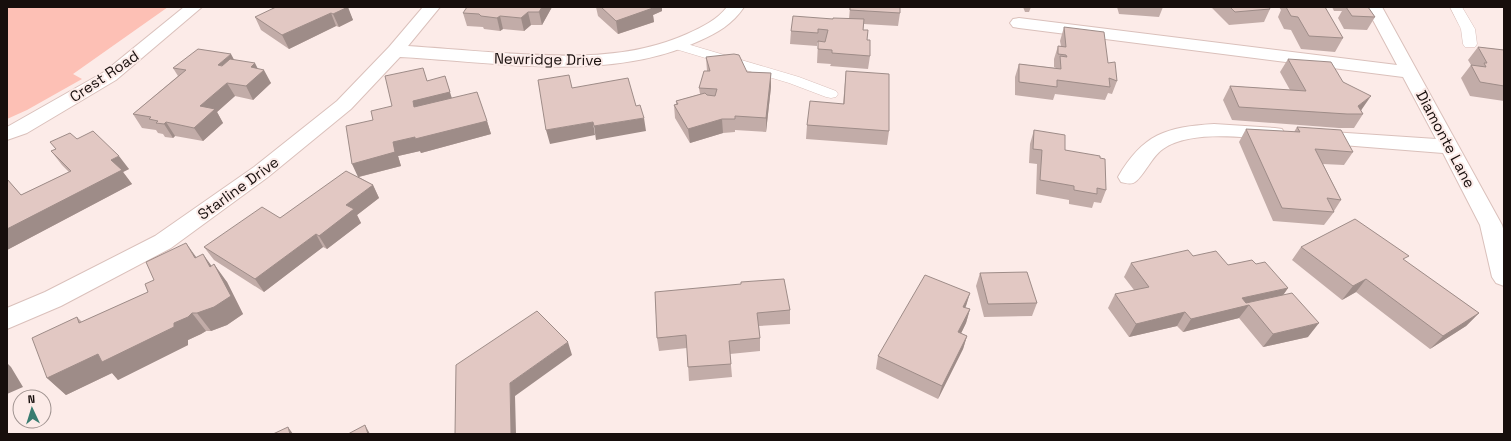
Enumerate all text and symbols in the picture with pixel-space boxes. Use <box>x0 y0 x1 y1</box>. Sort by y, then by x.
street label: Crest Road <box>66 46 142 106</box>
street label: Newridge Drive <box>494 49 602 69</box>
street label: Diamonte Lane <box>1412 87 1480 191</box>
street label: Starline Drive <box>194 152 282 224</box>
north arrow <box>12 389 52 429</box>
text: N <box>27 392 35 406</box>

